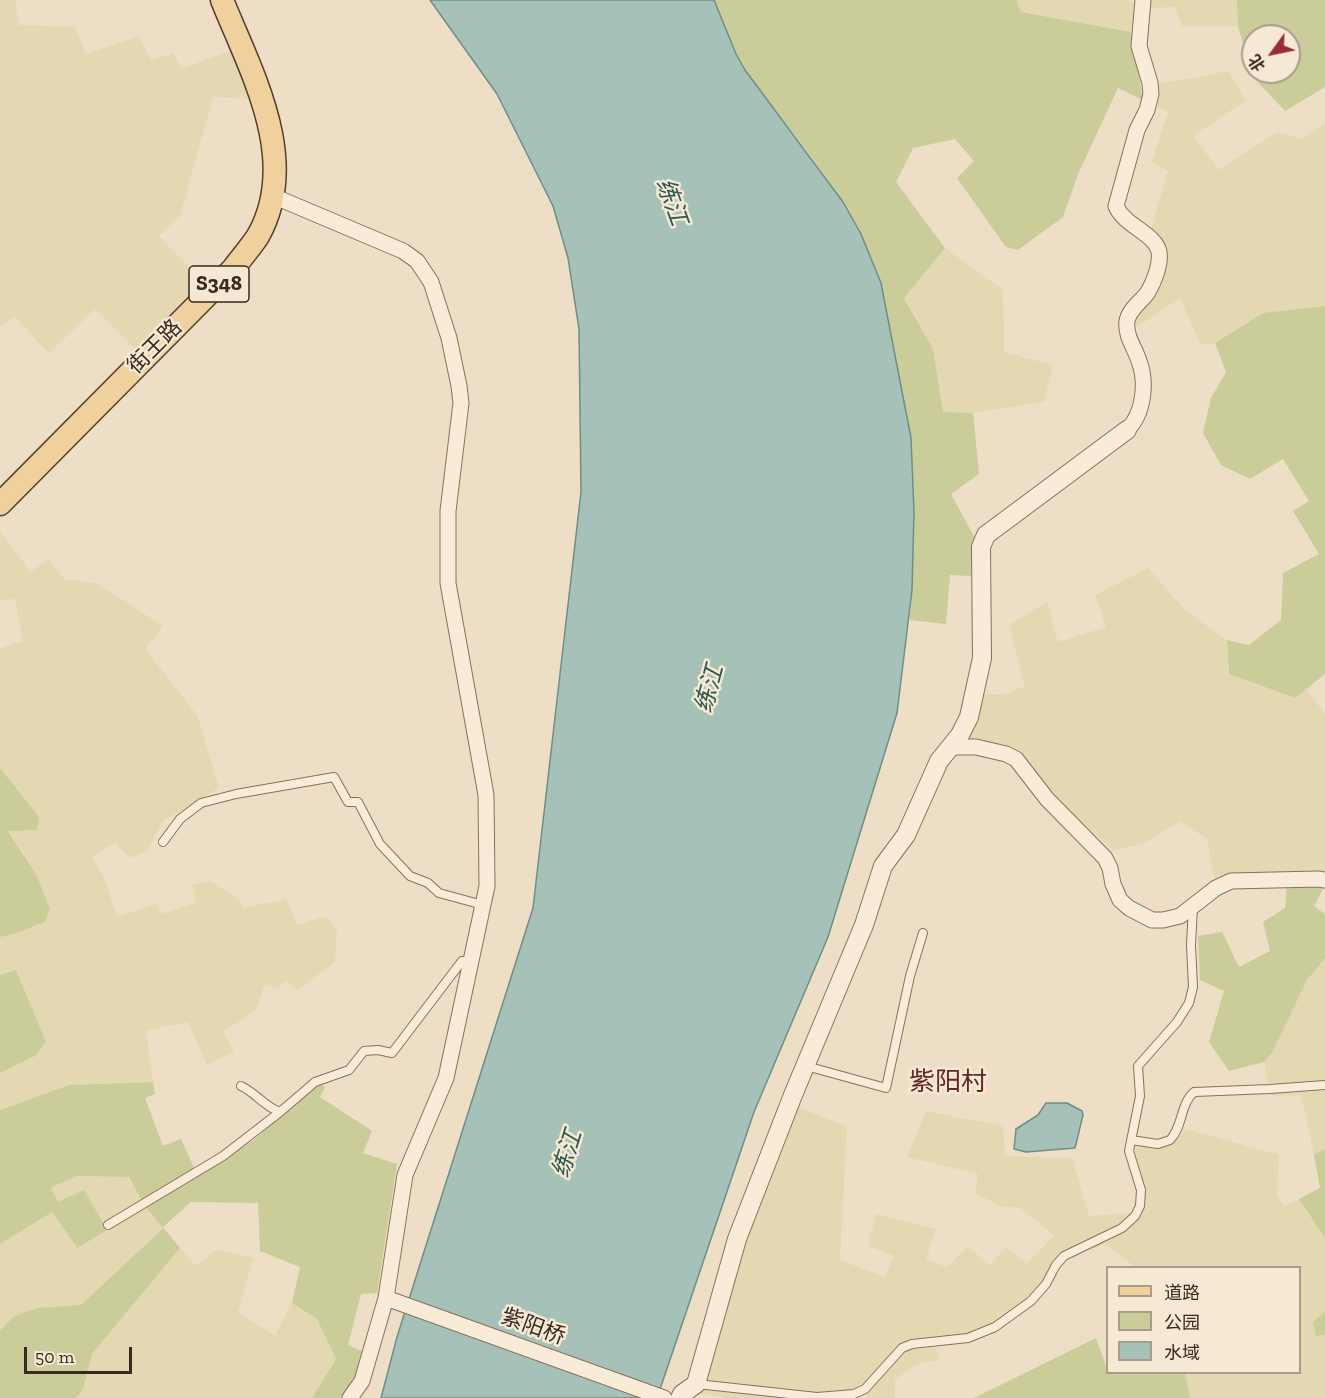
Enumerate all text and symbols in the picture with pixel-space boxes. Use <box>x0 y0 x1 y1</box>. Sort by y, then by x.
north arrow <box>1241 24 1301 84</box>
text: 北 <box>1245 51 1269 75</box>
water label: 练江 <box>649 175 693 229</box>
road number: S348 <box>189 266 249 302</box>
street label: 街王路 <box>122 314 188 380</box>
water label: 练江 <box>690 662 730 716</box>
district label: 紫阳村 <box>909 1067 987 1099</box>
water label: 练江 <box>547 1127 589 1181</box>
legend <box>1106 1266 1301 1374</box>
text: 道路 <box>1164 1282 1200 1304</box>
street label: 紫阳桥 <box>497 1303 569 1351</box>
text: 公园 <box>1164 1312 1200 1334</box>
scale bar <box>27 1335 135 1373</box>
text: 水域 <box>1164 1342 1200 1364</box>
text: 50 m <box>35 1346 74 1368</box>

